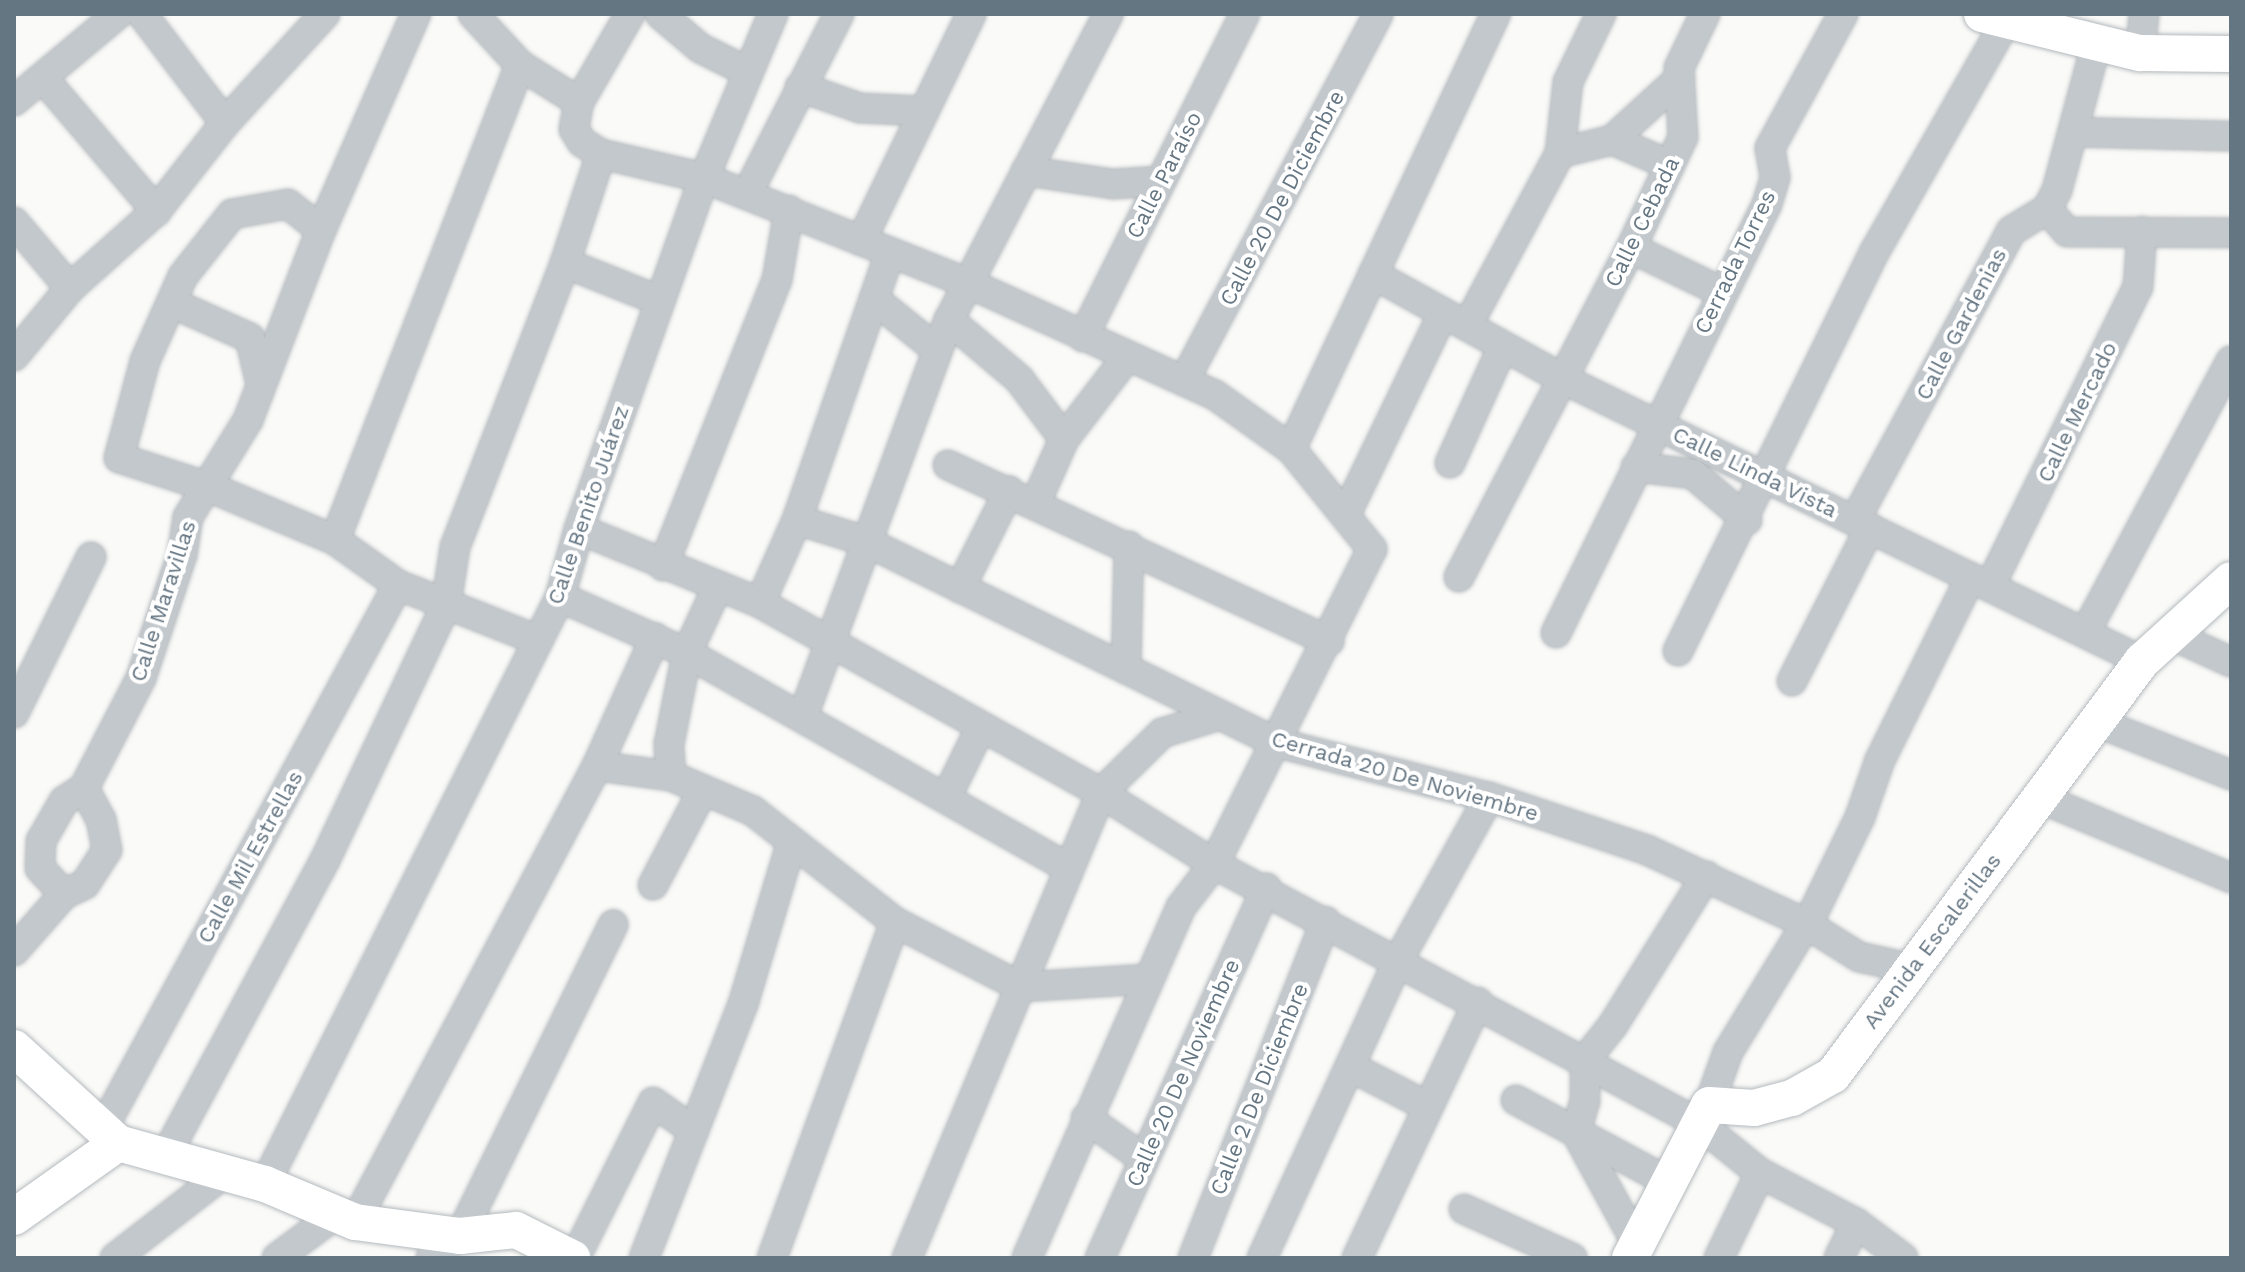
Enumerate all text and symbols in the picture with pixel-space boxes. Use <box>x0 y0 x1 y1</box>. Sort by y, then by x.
street label: Calle 20 De Diciembre <box>1214 86 1350 310</box>
street label: Calle Paraíso <box>1121 107 1207 243</box>
street label: Calle Cebada <box>1599 153 1685 291</box>
street label: Cerrada Torres <box>1689 185 1781 339</box>
street label: Calle Gardenias <box>1910 244 2012 404</box>
street label: Calle Mercado <box>2032 338 2122 486</box>
street label: Calle Benito Juárez <box>541 402 635 608</box>
street label: Calle Linda Vista <box>1668 420 1842 524</box>
street label: Calle Maravillas <box>125 517 201 685</box>
street label: Cerrada 20 De Noviembre <box>1268 725 1542 827</box>
street label: Calle Mil Estrellas <box>191 766 309 948</box>
street label: Avenida Escalerillas <box>1857 848 2007 1034</box>
street label: Calle 20 De Noviembre <box>1121 955 1245 1191</box>
street label: Calle 2 De Diciembre <box>1204 979 1314 1199</box>

